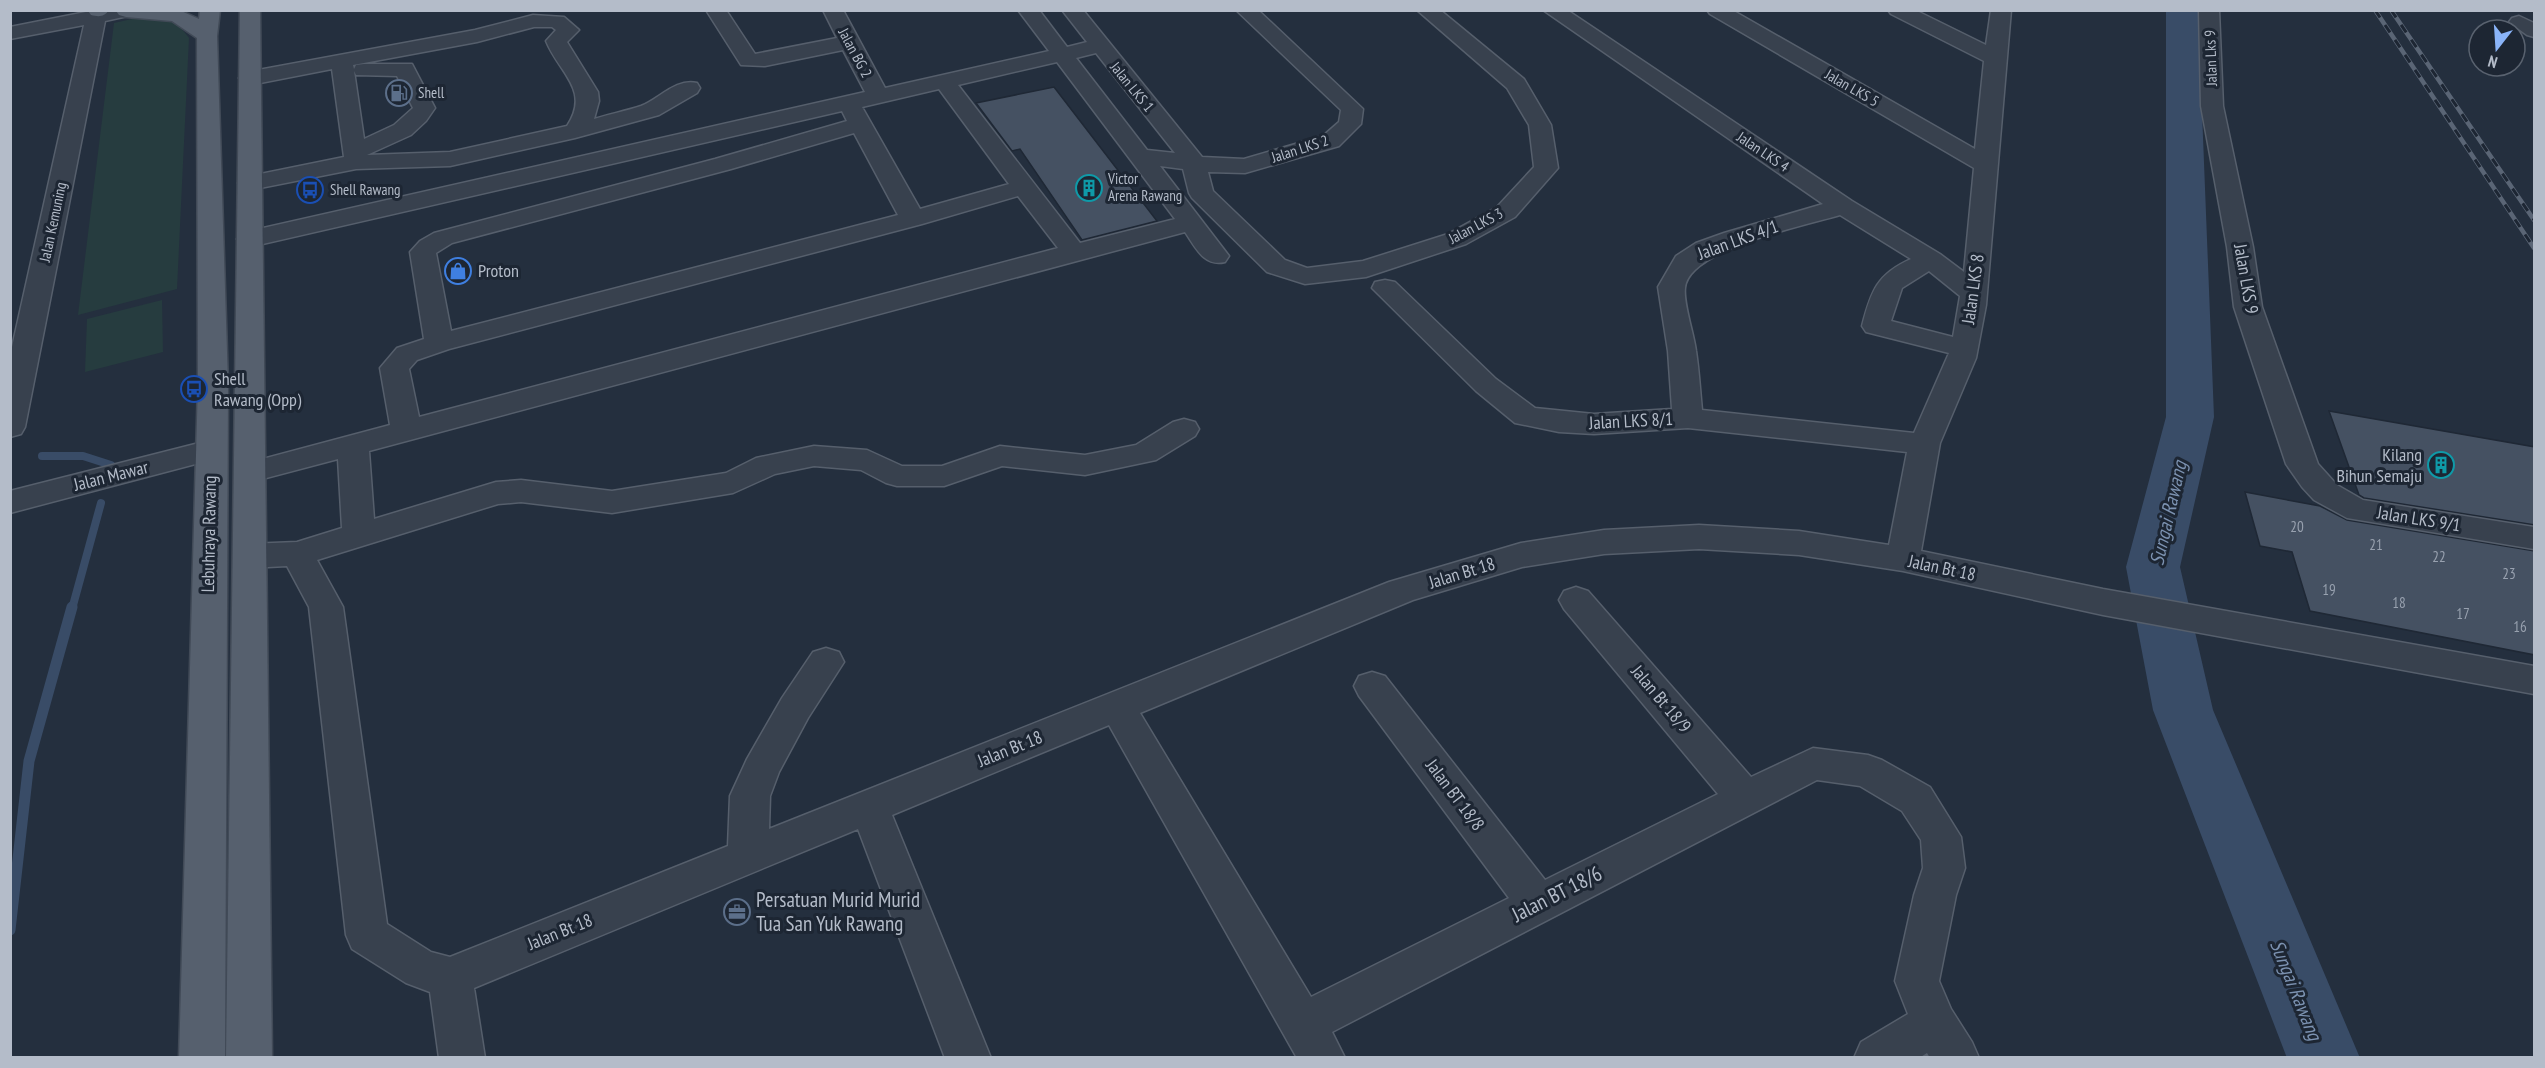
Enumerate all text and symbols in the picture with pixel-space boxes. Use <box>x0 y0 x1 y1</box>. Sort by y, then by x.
north arrow <box>2467 18 2527 78</box>
street label: Jalan BG 2 <box>834 24 876 81</box>
street label: Jalan Lks 9 <box>2200 30 2221 87</box>
text: N <box>2486 52 2500 73</box>
street label: Jalan LKS 1 <box>1106 57 1158 116</box>
street label: Jalan LKS 5 <box>1821 64 1882 111</box>
fuel station icon: Shell <box>384 78 414 108</box>
place label: Shell <box>418 83 445 102</box>
street label: Jalan LKS 4 <box>1733 127 1793 176</box>
street label: Jalan LKS 2 <box>1268 130 1331 167</box>
place label: Victor Arena Rawang <box>1107 169 1182 205</box>
building icon: Victor Arena Rawang <box>1074 173 1104 203</box>
bus stop icon: Shell Rawang <box>295 175 325 205</box>
street label: Jalan Kemuning <box>35 180 70 264</box>
place label: Shell Rawang <box>330 180 401 199</box>
street label: Jalan LKS 3 <box>1444 203 1506 248</box>
street label: Jalan LKS 4/1 <box>1693 214 1781 265</box>
street label: Jalan LKS 9 <box>2229 241 2264 316</box>
street label: Jalan LKS 8 <box>1956 252 1989 326</box>
shop icon: Proton <box>443 256 473 286</box>
place label: Proton <box>478 259 519 282</box>
place label: Shell Rawang (Opp) <box>214 367 302 411</box>
bus stop icon: Shell Rawang (Opp) <box>179 374 209 404</box>
street label: Jalan LKS 8/1 <box>1587 407 1674 434</box>
place label: Kilang Bihun Semaju <box>2336 443 2422 487</box>
building icon: Kilang Bihun Semaju <box>2426 450 2456 480</box>
street label: Jalan Mawar <box>70 455 151 496</box>
water label: Sungai Rawang <box>2143 457 2193 568</box>
street label: Lebuhraya Rawang <box>196 475 221 593</box>
street label: Jalan LKS 9/1 <box>2375 500 2462 536</box>
house number: 20 <box>2290 517 2304 536</box>
house number: 21 <box>2369 535 2383 554</box>
house number: 22 <box>2432 547 2446 566</box>
street label: Jalan Bt 18 <box>1905 549 1978 586</box>
street label: Jalan Bt 18 <box>1425 552 1498 594</box>
house number: 23 <box>2502 564 2516 583</box>
house number: 19 <box>2322 580 2336 599</box>
house number: 18 <box>2392 593 2406 612</box>
house number: 17 <box>2456 604 2470 623</box>
house number: 16 <box>2513 617 2527 636</box>
street label: Jalan Bt 18/9 <box>1626 659 1696 737</box>
street label: Jalan Bt 18 <box>973 725 1046 772</box>
street label: Jalan BT 18/8 <box>1420 754 1490 835</box>
street label: Jalan BT 18/6 <box>1506 859 1606 928</box>
place label: Persatuan Murid Murid Tua San Yuk Rawang <box>756 886 920 937</box>
office icon: Persatuan Murid Murid Tua San Yuk Rawang <box>722 897 752 927</box>
street label: Jalan Bt 18 <box>523 908 596 955</box>
water label: Sungai Rawang <box>2264 936 2328 1045</box>

